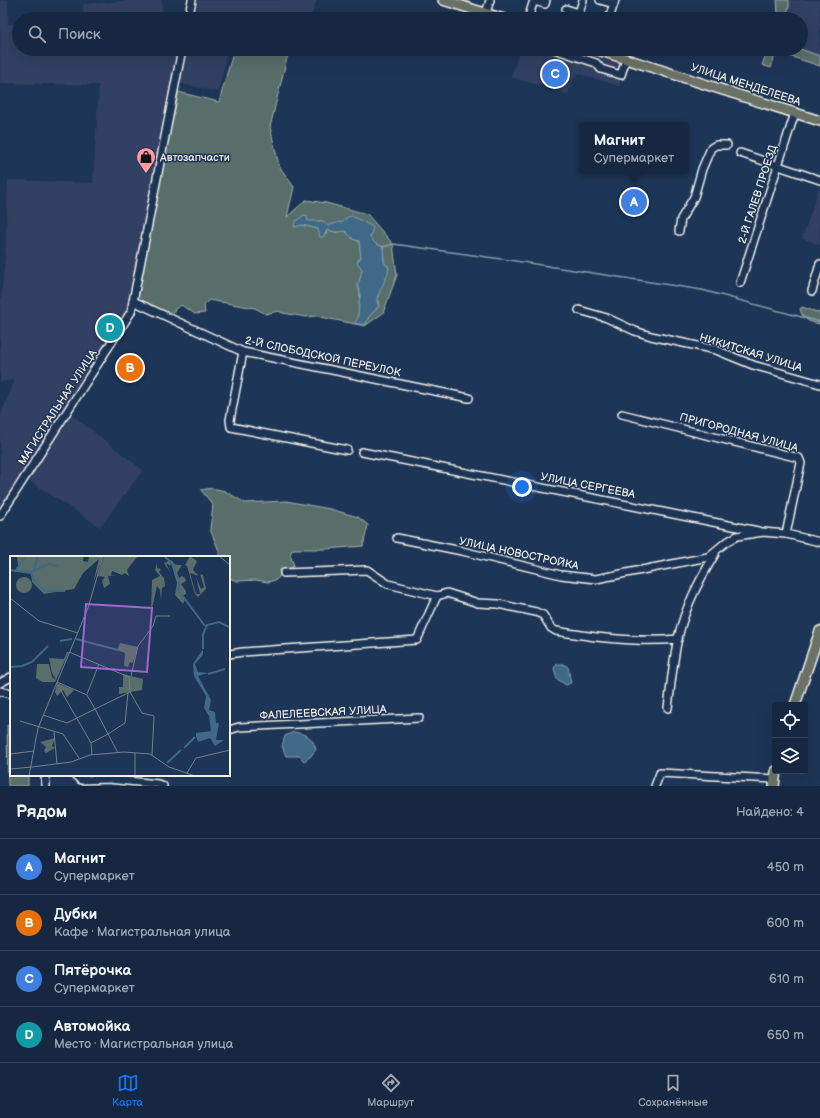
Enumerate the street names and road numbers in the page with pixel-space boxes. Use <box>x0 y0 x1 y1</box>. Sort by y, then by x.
street label: УЛИЦА МЕНДЕЛЕЕВА <box>689 61 803 108</box>
street label: 2-Й ГАЛЕВ ПРОЕЗД <box>735 143 780 245</box>
street label: НИКИТСКАЯ УЛИЦА <box>698 331 804 374</box>
street label: 2-Й СЛОБОДСКОЙ ПЕРЕУЛОК <box>244 334 403 380</box>
street label: МАГИСТРАЛЬНАЯ УЛИЦА <box>15 347 100 467</box>
street label: ПРИГОРОДНАЯ УЛИЦА <box>678 410 800 455</box>
street label: УЛИЦА СЕРГЕЕВА <box>540 470 637 501</box>
street label: УЛИЦА НОВОСТРОЙКА <box>458 534 580 573</box>
street label: ФАЛЕЛЕЕВСКАЯ УЛИЦА <box>259 703 387 722</box>

